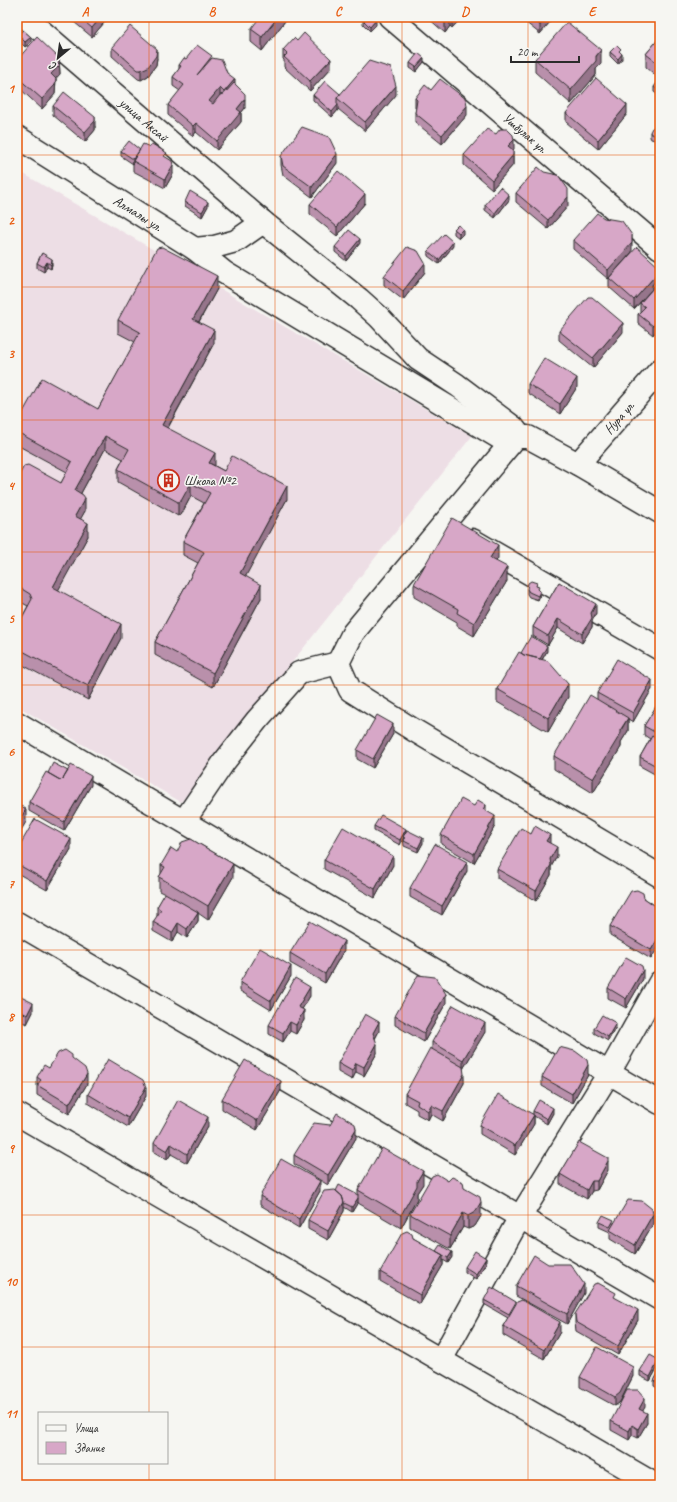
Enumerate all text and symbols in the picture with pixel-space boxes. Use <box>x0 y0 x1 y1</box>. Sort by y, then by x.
text: A <box>82 4 90 20</box>
text: B <box>209 4 217 20</box>
text: C <box>335 4 343 20</box>
text: D <box>461 4 470 20</box>
text: E <box>589 4 598 20</box>
north arrow <box>38 38 78 78</box>
scale bar <box>511 38 579 64</box>
text: 20 m <box>517 44 539 60</box>
text: С <box>46 59 59 74</box>
text: 1 <box>8 81 16 97</box>
street label: улица Аксай <box>115 93 173 146</box>
street label: Ушбулак ул. <box>499 109 551 157</box>
street label: Алмалы ул. <box>110 192 166 235</box>
text: 2 <box>8 213 15 229</box>
text: 3 <box>8 346 15 362</box>
street label: Нура ул. <box>600 397 638 438</box>
building icon: Школа №2 <box>155 467 181 493</box>
place label: Школа №2 <box>184 472 238 489</box>
text: 4 <box>8 478 16 494</box>
text: 5 <box>8 611 15 627</box>
text: 6 <box>8 744 15 760</box>
text: 7 <box>8 876 15 892</box>
text: 8 <box>8 1009 16 1025</box>
text: 9 <box>8 1141 15 1157</box>
text: 10 <box>5 1274 18 1290</box>
text: 11 <box>5 1406 19 1422</box>
legend <box>38 1412 168 1464</box>
text: Улица <box>74 1420 99 1436</box>
text: Здание <box>74 1440 105 1456</box>

